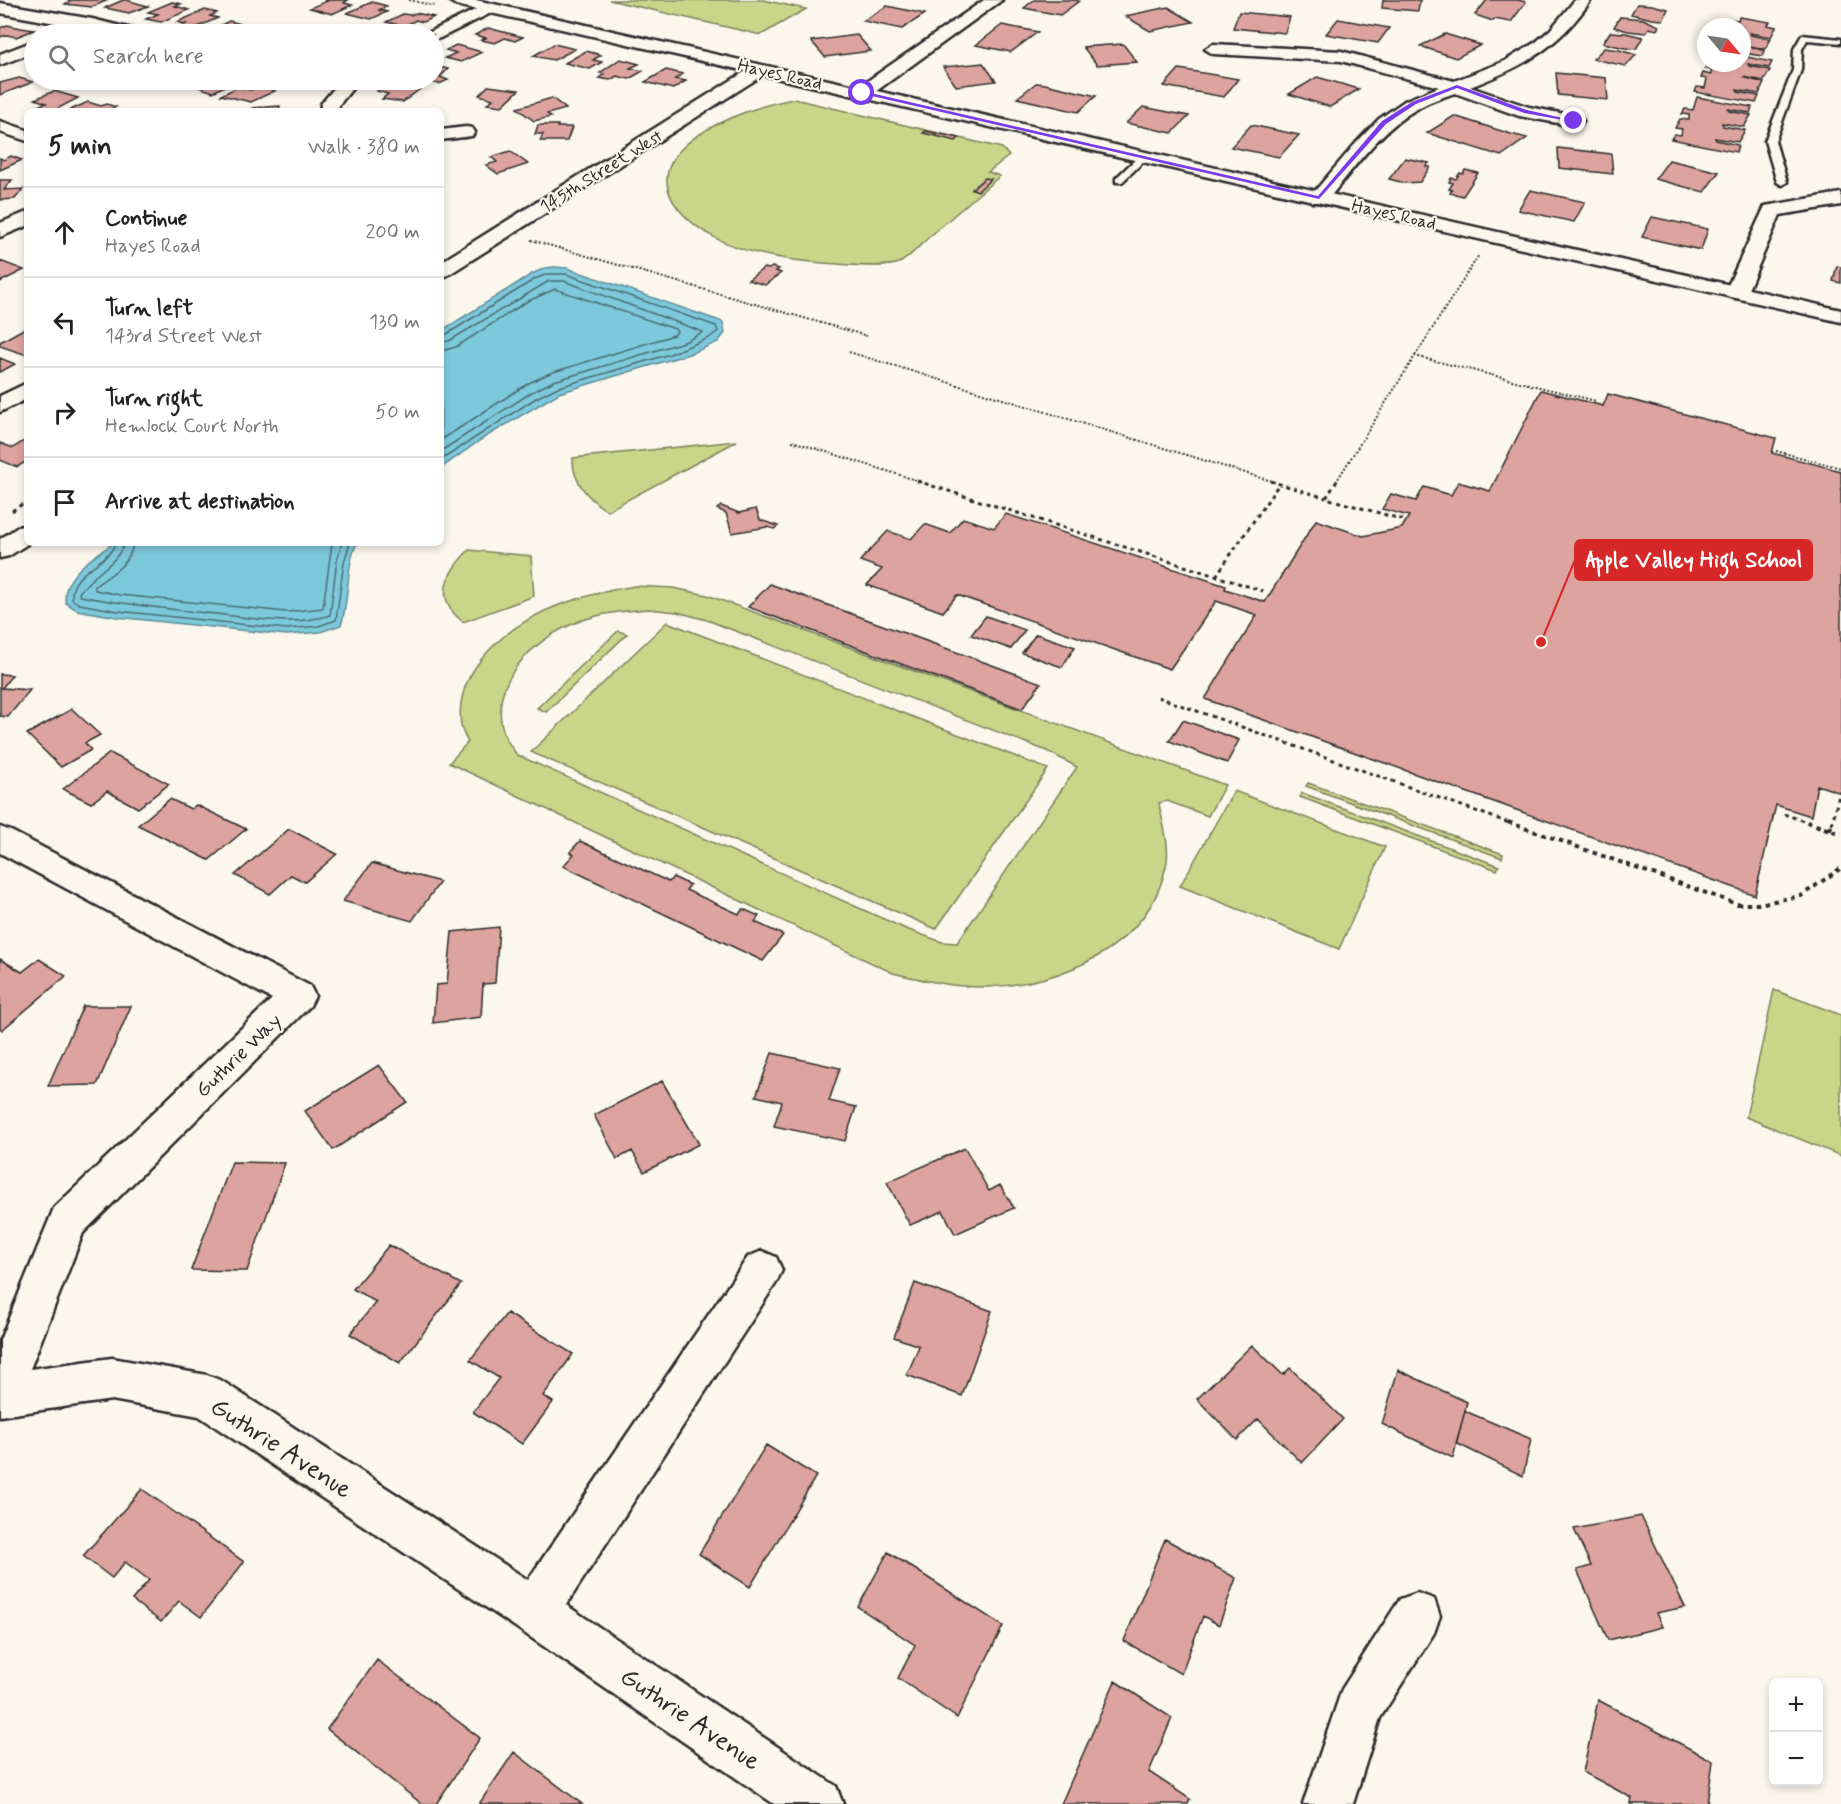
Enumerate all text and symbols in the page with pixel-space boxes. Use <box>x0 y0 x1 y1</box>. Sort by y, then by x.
north arrow <box>1697 18 1751 72</box>
search box <box>24 24 444 90</box>
icon: search <box>45 41 78 74</box>
text: Search here <box>93 43 204 71</box>
street label: Hayes Road <box>735 54 824 96</box>
route start <box>848 79 874 105</box>
route end <box>1560 107 1586 133</box>
street label: 145th Street West <box>536 124 668 219</box>
text: 5 min <box>48 130 112 164</box>
text: Walk · 380 m <box>308 134 420 161</box>
street label: Hayes Road <box>1349 194 1438 236</box>
text: Continue <box>105 205 187 233</box>
icon: ahead <box>48 216 81 249</box>
text: 200 m <box>365 219 420 246</box>
text: Hayes Road <box>105 233 201 260</box>
text: Turn left <box>105 295 193 323</box>
icon: left <box>48 306 81 339</box>
text: 130 m <box>369 309 420 336</box>
text: 143rd Street West <box>105 323 262 350</box>
text: Turn right <box>105 385 203 413</box>
icon: right <box>48 396 81 429</box>
text: 50 m <box>375 399 420 426</box>
text: Hemlock Court North <box>105 413 279 440</box>
icon: arrive <box>48 486 81 519</box>
text: Arrive at destination <box>105 488 295 516</box>
callout: Apple Valley High School <box>1575 540 1812 580</box>
text: Apple Valley High School <box>1586 547 1802 579</box>
street label: Guthrie Way <box>189 1008 288 1104</box>
street label: Guthrie Avenue <box>203 1390 358 1507</box>
street label: Guthrie Avenue <box>613 1660 767 1779</box>
map controls <box>1769 1678 1823 1786</box>
button: + <box>1769 1678 1823 1732</box>
button: − <box>1769 1732 1823 1786</box>

